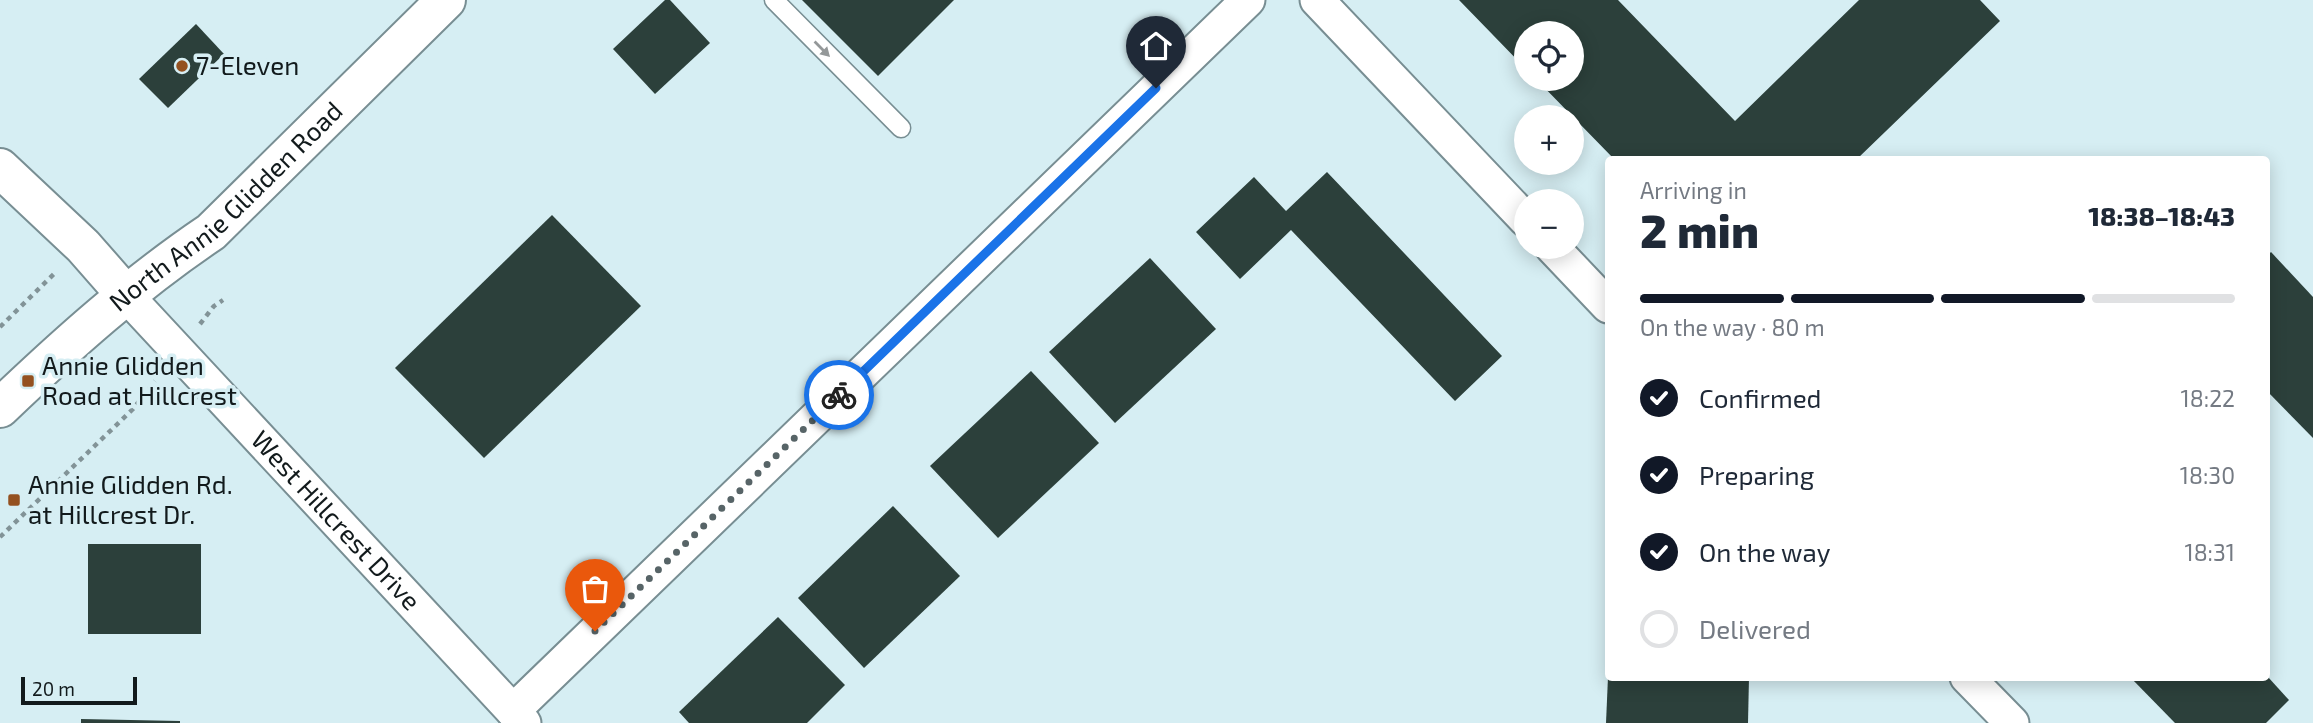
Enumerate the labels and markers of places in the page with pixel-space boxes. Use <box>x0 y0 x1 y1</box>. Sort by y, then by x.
pin <box>1126 16 1186 88</box>
place label: 7-Eleven <box>196 49 299 80</box>
marker: 7-Eleven <box>174 58 190 74</box>
place label: Annie Glidden Road at Hillcrest <box>42 349 237 410</box>
marker: Annie Glidden Road at Hillcrest <box>20 373 36 389</box>
place label: Annie Glidden Rd. at Hillcrest Dr. <box>28 468 233 529</box>
marker: Annie Glidden Rd. at Hillcrest Dr. <box>6 492 22 508</box>
pin <box>565 559 625 631</box>

